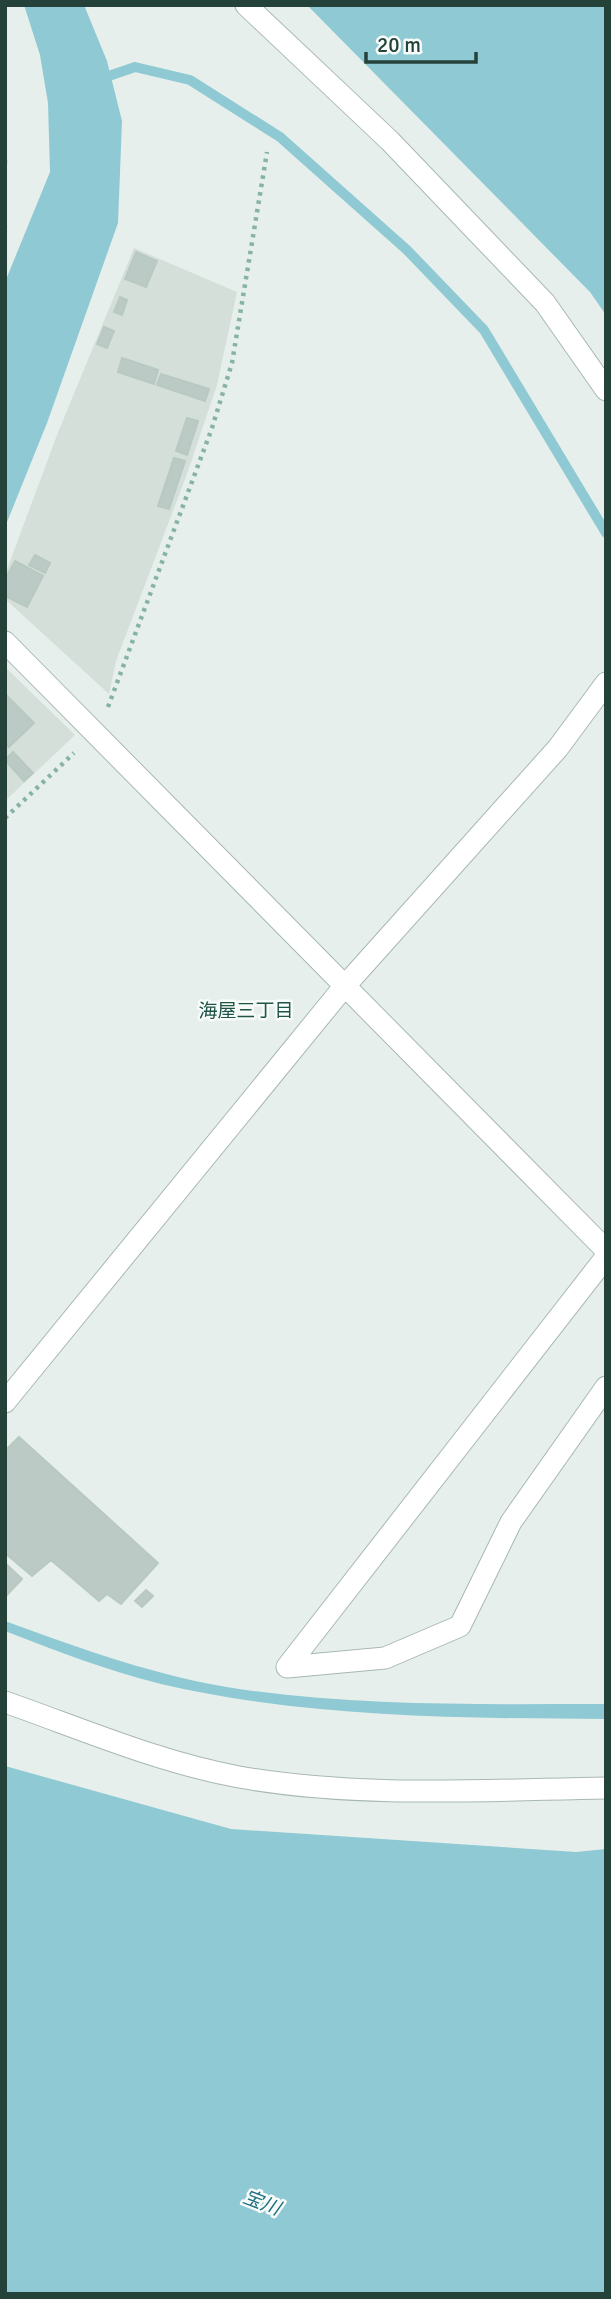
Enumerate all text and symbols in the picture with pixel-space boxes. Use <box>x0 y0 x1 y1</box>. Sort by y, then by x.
scale bar <box>366 21 476 65</box>
text: 20 m <box>377 32 421 58</box>
district label: 海屋三丁目 <box>198 999 294 1023</box>
water label: 宝川 <box>240 2185 286 2222</box>

